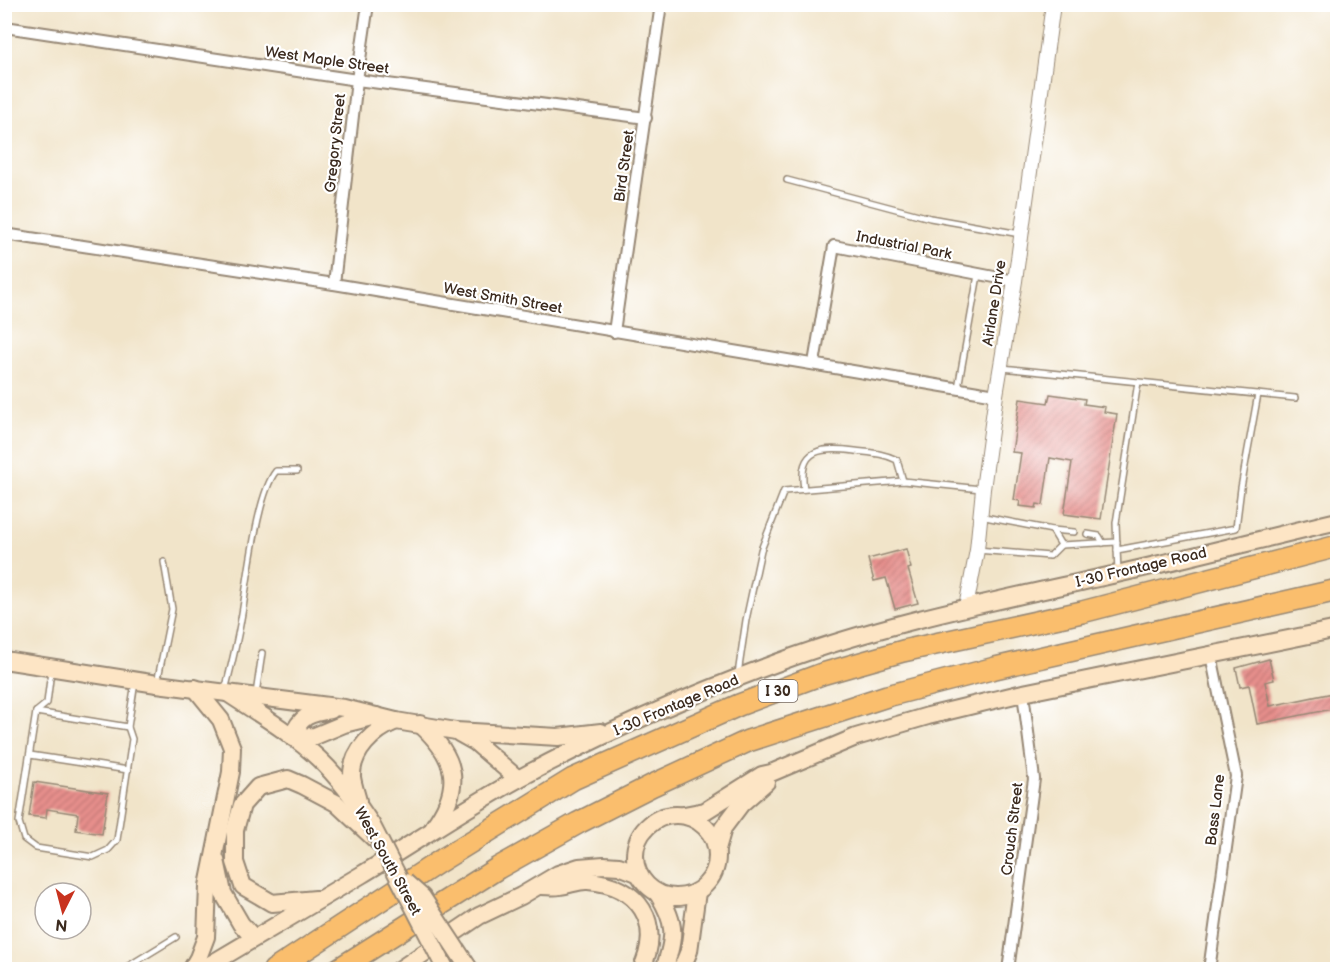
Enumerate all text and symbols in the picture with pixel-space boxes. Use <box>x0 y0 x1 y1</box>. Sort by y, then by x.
street label: West Maple Street <box>264 42 391 79</box>
street label: Gregory Street <box>321 92 350 193</box>
street label: Bird Street <box>610 128 639 203</box>
street label: Industrial Park <box>854 227 954 264</box>
street label: Airlane Drive <box>978 259 1011 347</box>
street label: West Smith Street <box>442 279 564 318</box>
street label: I-30 Frontage Road <box>1074 543 1208 592</box>
street label: I-30 Frontage Road <box>611 671 742 740</box>
road number: I 30 <box>758 680 798 702</box>
street label: Bass Lane <box>1202 773 1229 847</box>
street label: Crouch Street <box>997 781 1028 877</box>
street label: West South Street <box>350 804 425 919</box>
north arrow <box>33 881 93 941</box>
text: N <box>55 914 69 935</box>

